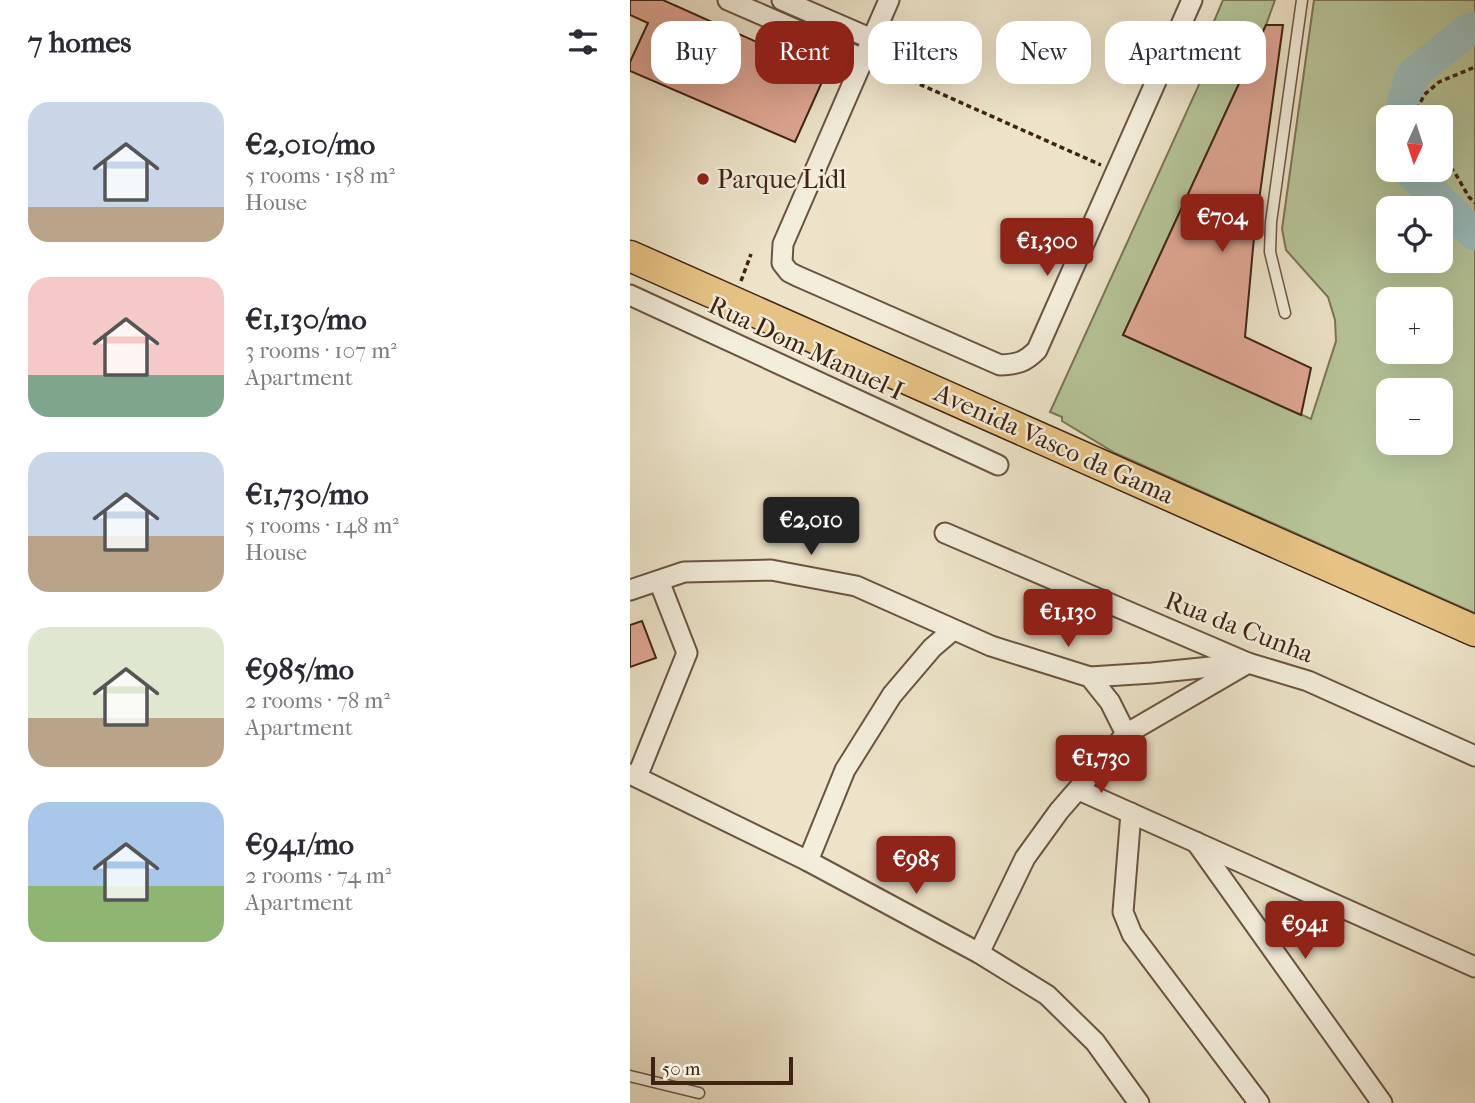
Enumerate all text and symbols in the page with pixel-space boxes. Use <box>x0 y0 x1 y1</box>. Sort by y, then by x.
chip: Buy <box>651 21 741 84</box>
chip: Rent <box>755 21 854 84</box>
chip: Filters <box>868 21 982 84</box>
chip: New <box>996 21 1091 84</box>
chip: Apartment <box>1105 21 1266 84</box>
icon: filters <box>564 23 602 61</box>
text: 7 homes <box>28 25 131 60</box>
north arrow <box>1376 105 1452 182</box>
map controls <box>1376 105 1453 455</box>
text: €2,010/mo <box>245 127 375 162</box>
icon: home <box>84 130 168 214</box>
text: 5 rooms · 158 m² <box>245 162 395 189</box>
place label: Parque Lidl <box>717 164 846 195</box>
marker: Parque Lidl <box>695 171 711 187</box>
text: House <box>245 189 307 216</box>
pin: €704 <box>1181 194 1263 254</box>
button: locate <box>1376 196 1453 273</box>
text: €704 <box>1197 203 1247 230</box>
pin: €1,300 <box>990 218 1104 278</box>
text: €1,300 <box>1016 227 1078 254</box>
button: + <box>1376 287 1453 364</box>
street label: Rua Dom Manuel I <box>704 289 908 407</box>
text: €1,130/mo <box>245 302 367 337</box>
icon: home <box>84 305 168 389</box>
text: 3 rooms · 107 m² <box>245 337 397 364</box>
text: Apartment <box>245 364 353 391</box>
street label: Avenida Vasco da Gama <box>928 377 1179 511</box>
button: − <box>1376 378 1453 455</box>
text: €1,730/mo <box>245 477 369 512</box>
icon: home <box>84 480 168 564</box>
pin: €2,010 <box>754 498 868 557</box>
text: €2,010 <box>779 506 843 533</box>
text: 5 rooms · 148 m² <box>245 512 399 539</box>
text: House <box>245 539 307 566</box>
street label: Rua da Cunha <box>1160 584 1318 670</box>
pin: €1,130 <box>1011 590 1125 649</box>
text: €1,130 <box>1040 598 1096 625</box>
text: €985/mo <box>245 652 354 687</box>
icon: home <box>84 655 168 739</box>
text: 2 rooms · 78 m² <box>245 687 390 714</box>
text: Apartment <box>245 714 353 741</box>
pin: €1,730 <box>1044 736 1158 795</box>
text: €1,730 <box>1072 744 1130 771</box>
text: €941/mo <box>245 827 354 862</box>
icon: home <box>84 830 168 914</box>
pin: €985 <box>875 836 957 896</box>
text: €985 <box>892 845 940 872</box>
text: 2 rooms · 74 m² <box>245 862 391 889</box>
text: Apartment <box>245 889 353 916</box>
pin: €941 <box>1264 902 1346 961</box>
text: €941 <box>1281 910 1329 937</box>
scale bar <box>651 1054 793 1086</box>
text: 50 m <box>662 1058 701 1080</box>

